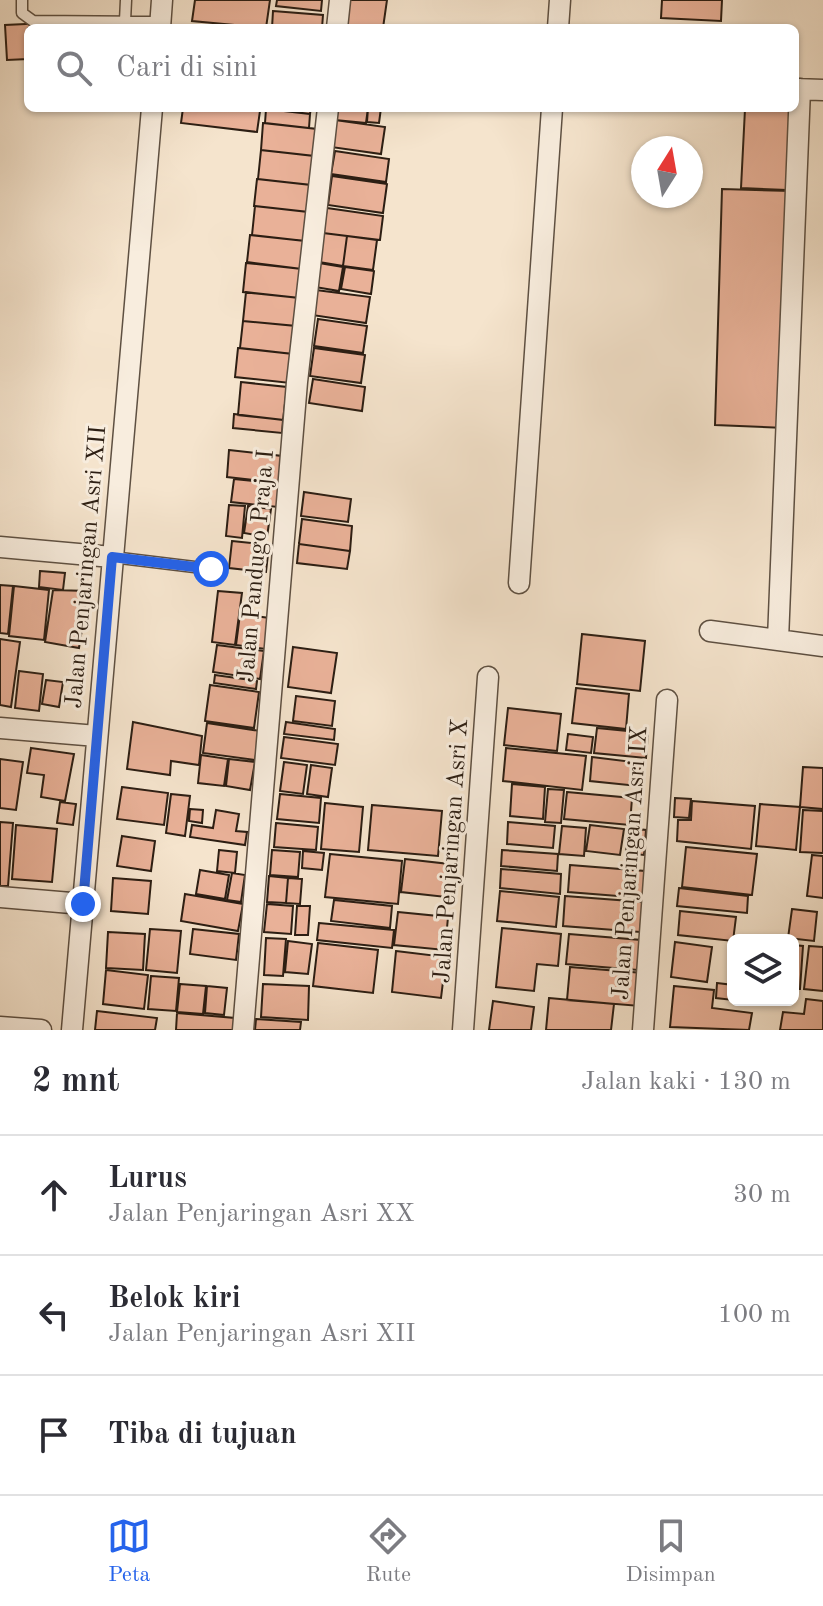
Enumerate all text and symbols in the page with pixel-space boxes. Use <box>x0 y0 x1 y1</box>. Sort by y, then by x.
search box <box>24 24 799 112</box>
icon: search <box>52 46 96 90</box>
text: Cari di sini <box>116 53 257 83</box>
north arrow <box>631 136 703 208</box>
street label: Jalan Penjaringan Asri XII <box>63 425 111 710</box>
street label: Jalan Pandugo Praja I <box>235 449 279 684</box>
route start <box>193 551 229 587</box>
street label: Jalan Penjaringan Asri X <box>431 718 473 984</box>
street label: Jalan Penjaringan Asri IX <box>609 725 653 1001</box>
route end <box>65 886 101 922</box>
map controls <box>727 934 799 1006</box>
button: layers <box>727 934 799 1006</box>
text: 2 mnt <box>32 1065 120 1099</box>
text: Jalan kaki · 130 m <box>581 1069 791 1095</box>
text: Lurus <box>108 1164 187 1194</box>
icon: ahead <box>32 1173 76 1217</box>
text: 30 m <box>733 1182 791 1208</box>
text: Jalan Penjaringan Asri XX <box>108 1201 415 1227</box>
text: Belok kiri <box>108 1284 241 1314</box>
icon: left <box>32 1293 76 1337</box>
text: 100 m <box>718 1302 791 1328</box>
text: Jalan Penjaringan Asri XII <box>108 1321 416 1347</box>
icon: arrive <box>32 1413 76 1457</box>
text: Tiba di tujuan <box>108 1420 297 1450</box>
tab: Peta <box>107 1514 151 1589</box>
tab: Rute <box>366 1514 411 1589</box>
tab: Disimpan <box>626 1514 716 1589</box>

